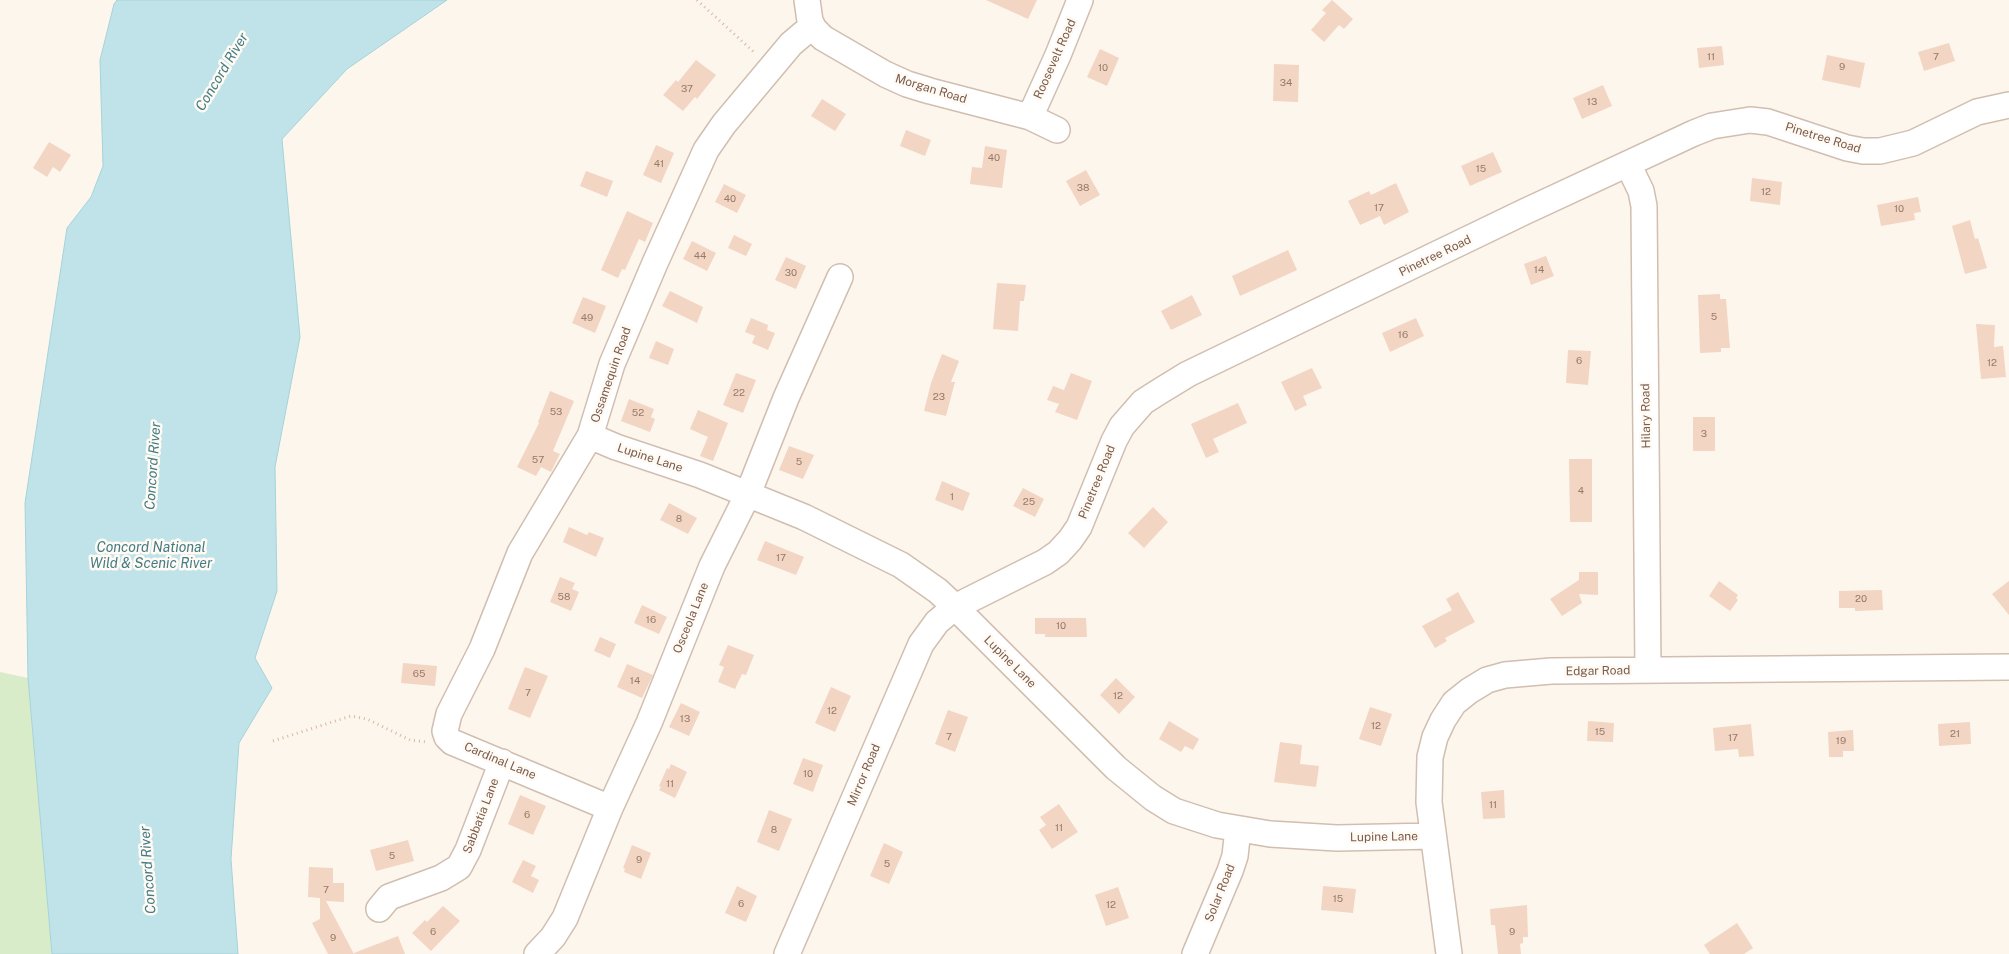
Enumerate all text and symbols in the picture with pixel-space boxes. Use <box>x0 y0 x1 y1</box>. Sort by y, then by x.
street label: Roosevelt Road <box>1031 17 1079 101</box>
water label: Concord River <box>192 30 252 114</box>
house number: 11 <box>1707 51 1715 63</box>
house number: 7 <box>1933 51 1939 63</box>
house number: 9 <box>1839 61 1845 73</box>
house number: 10 <box>1098 62 1108 74</box>
street label: Morgan Road <box>894 71 968 107</box>
house number: 34 <box>1280 77 1292 89</box>
house number: 37 <box>681 83 693 95</box>
house number: 13 <box>1587 96 1597 108</box>
street label: Pinetree Road <box>1783 120 1863 156</box>
house number: 40 <box>988 152 1000 164</box>
house number: 41 <box>654 158 664 170</box>
house number: 15 <box>1476 163 1486 175</box>
house number: 38 <box>1077 182 1089 194</box>
house number: 12 <box>1761 186 1771 198</box>
house number: 40 <box>724 193 736 205</box>
house number: 17 <box>1374 202 1384 214</box>
house number: 10 <box>1894 203 1904 215</box>
street label: Pinetree Road <box>1397 232 1473 280</box>
house number: 44 <box>694 250 706 262</box>
house number: 14 <box>1534 264 1544 276</box>
house number: 30 <box>785 267 797 279</box>
house number: 5 <box>1711 311 1717 323</box>
house number: 49 <box>581 312 593 324</box>
street label: Ossamequin Road <box>588 325 634 425</box>
house number: 16 <box>1398 329 1408 341</box>
house number: 6 <box>1576 355 1582 367</box>
house number: 12 <box>1987 357 1997 369</box>
street label: Hilary Road <box>1638 383 1654 449</box>
house number: 22 <box>733 387 745 399</box>
house number: 23 <box>933 391 945 403</box>
house number: 53 <box>550 406 562 418</box>
house number: 52 <box>632 407 644 419</box>
water label: Concord River <box>142 421 164 511</box>
house number: 3 <box>1701 428 1707 440</box>
street label: Lupine Lane <box>615 441 685 475</box>
street label: Pinetree Road <box>1076 443 1118 521</box>
house number: 57 <box>532 454 544 466</box>
house number: 5 <box>796 456 802 468</box>
house number: 4 <box>1578 485 1584 497</box>
house number: 1 <box>950 491 954 503</box>
house number: 25 <box>1023 496 1035 508</box>
house number: 8 <box>676 513 682 525</box>
water label: Concord National Wild & Scenic River <box>90 540 212 572</box>
house number: 17 <box>776 552 786 564</box>
street label: Osceola Lane <box>670 580 712 656</box>
house number: 58 <box>558 591 570 603</box>
house number: 20 <box>1855 593 1867 605</box>
house number: 16 <box>646 614 656 626</box>
house number: 10 <box>1056 620 1066 632</box>
street label: Lupine Lane <box>981 633 1039 691</box>
street label: Edgar Road <box>1566 663 1630 679</box>
house number: 65 <box>413 668 425 680</box>
house number: 14 <box>630 675 640 687</box>
house number: 7 <box>525 687 531 699</box>
house number: 12 <box>1113 690 1123 702</box>
house number: 12 <box>827 705 837 717</box>
house number: 13 <box>680 713 690 725</box>
house number: 12 <box>1371 720 1381 732</box>
house number: 15 <box>1595 726 1605 738</box>
house number: 21 <box>1950 728 1960 740</box>
house number: 7 <box>946 731 952 743</box>
house number: 17 <box>1728 732 1738 744</box>
house number: 19 <box>1836 735 1846 747</box>
street label: Cardinal Lane <box>462 739 538 783</box>
street label: Mirror Road <box>845 742 883 808</box>
house number: 10 <box>803 768 813 780</box>
street label: Sabbatia Lane <box>460 776 502 856</box>
house number: 11 <box>666 778 674 790</box>
house number: 11 <box>1489 799 1497 811</box>
house number: 6 <box>524 809 530 821</box>
house number: 11 <box>1055 822 1063 834</box>
house number: 8 <box>771 824 777 836</box>
water label: Concord River <box>137 825 159 915</box>
street label: Lupine Lane <box>1350 829 1418 845</box>
house number: 5 <box>389 850 395 862</box>
house number: 9 <box>636 854 642 866</box>
house number: 5 <box>884 858 890 870</box>
street label: Solar Road <box>1202 862 1238 924</box>
house number: 7 <box>323 884 329 896</box>
house number: 15 <box>1333 893 1343 905</box>
house number: 6 <box>738 898 744 910</box>
house number: 12 <box>1106 899 1116 911</box>
house number: 6 <box>430 926 436 938</box>
house number: 9 <box>1509 926 1515 938</box>
house number: 9 <box>330 932 336 944</box>

